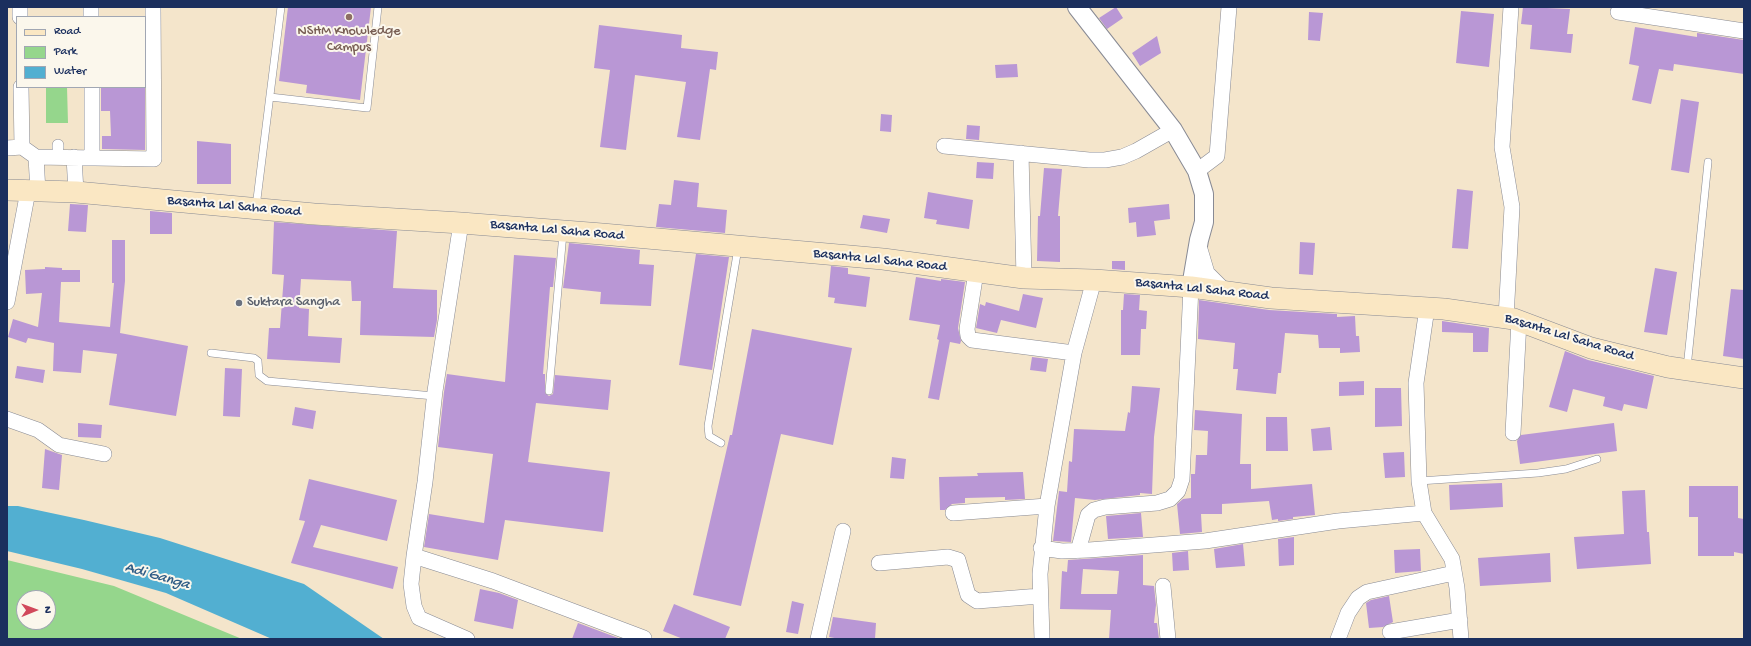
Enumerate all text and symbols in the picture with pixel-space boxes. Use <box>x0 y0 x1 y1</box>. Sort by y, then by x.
marker: NSHM Knowledge Campus <box>344 12 354 22</box>
legend <box>16 16 146 88</box>
place label: NSHM Knowledge Campus <box>298 24 400 56</box>
text: Road <box>54 25 80 39</box>
text: Park <box>54 45 77 59</box>
text: Water <box>54 65 86 79</box>
street label: Basanta Lal Saha Road <box>166 193 302 221</box>
street label: Basanta Lal Saha Road <box>489 217 625 245</box>
street label: Basanta Lal Saha Road <box>812 246 948 276</box>
street label: Basanta Lal Saha Road <box>1134 275 1270 305</box>
place label: Suktara Sangha <box>247 295 340 311</box>
marker: Suktara Sangha <box>234 298 244 308</box>
street label: Basanta Lal Saha Road <box>1502 310 1636 366</box>
water label: Adi Ganga <box>123 559 191 595</box>
north arrow <box>16 590 56 630</box>
text: N <box>41 606 53 614</box>

